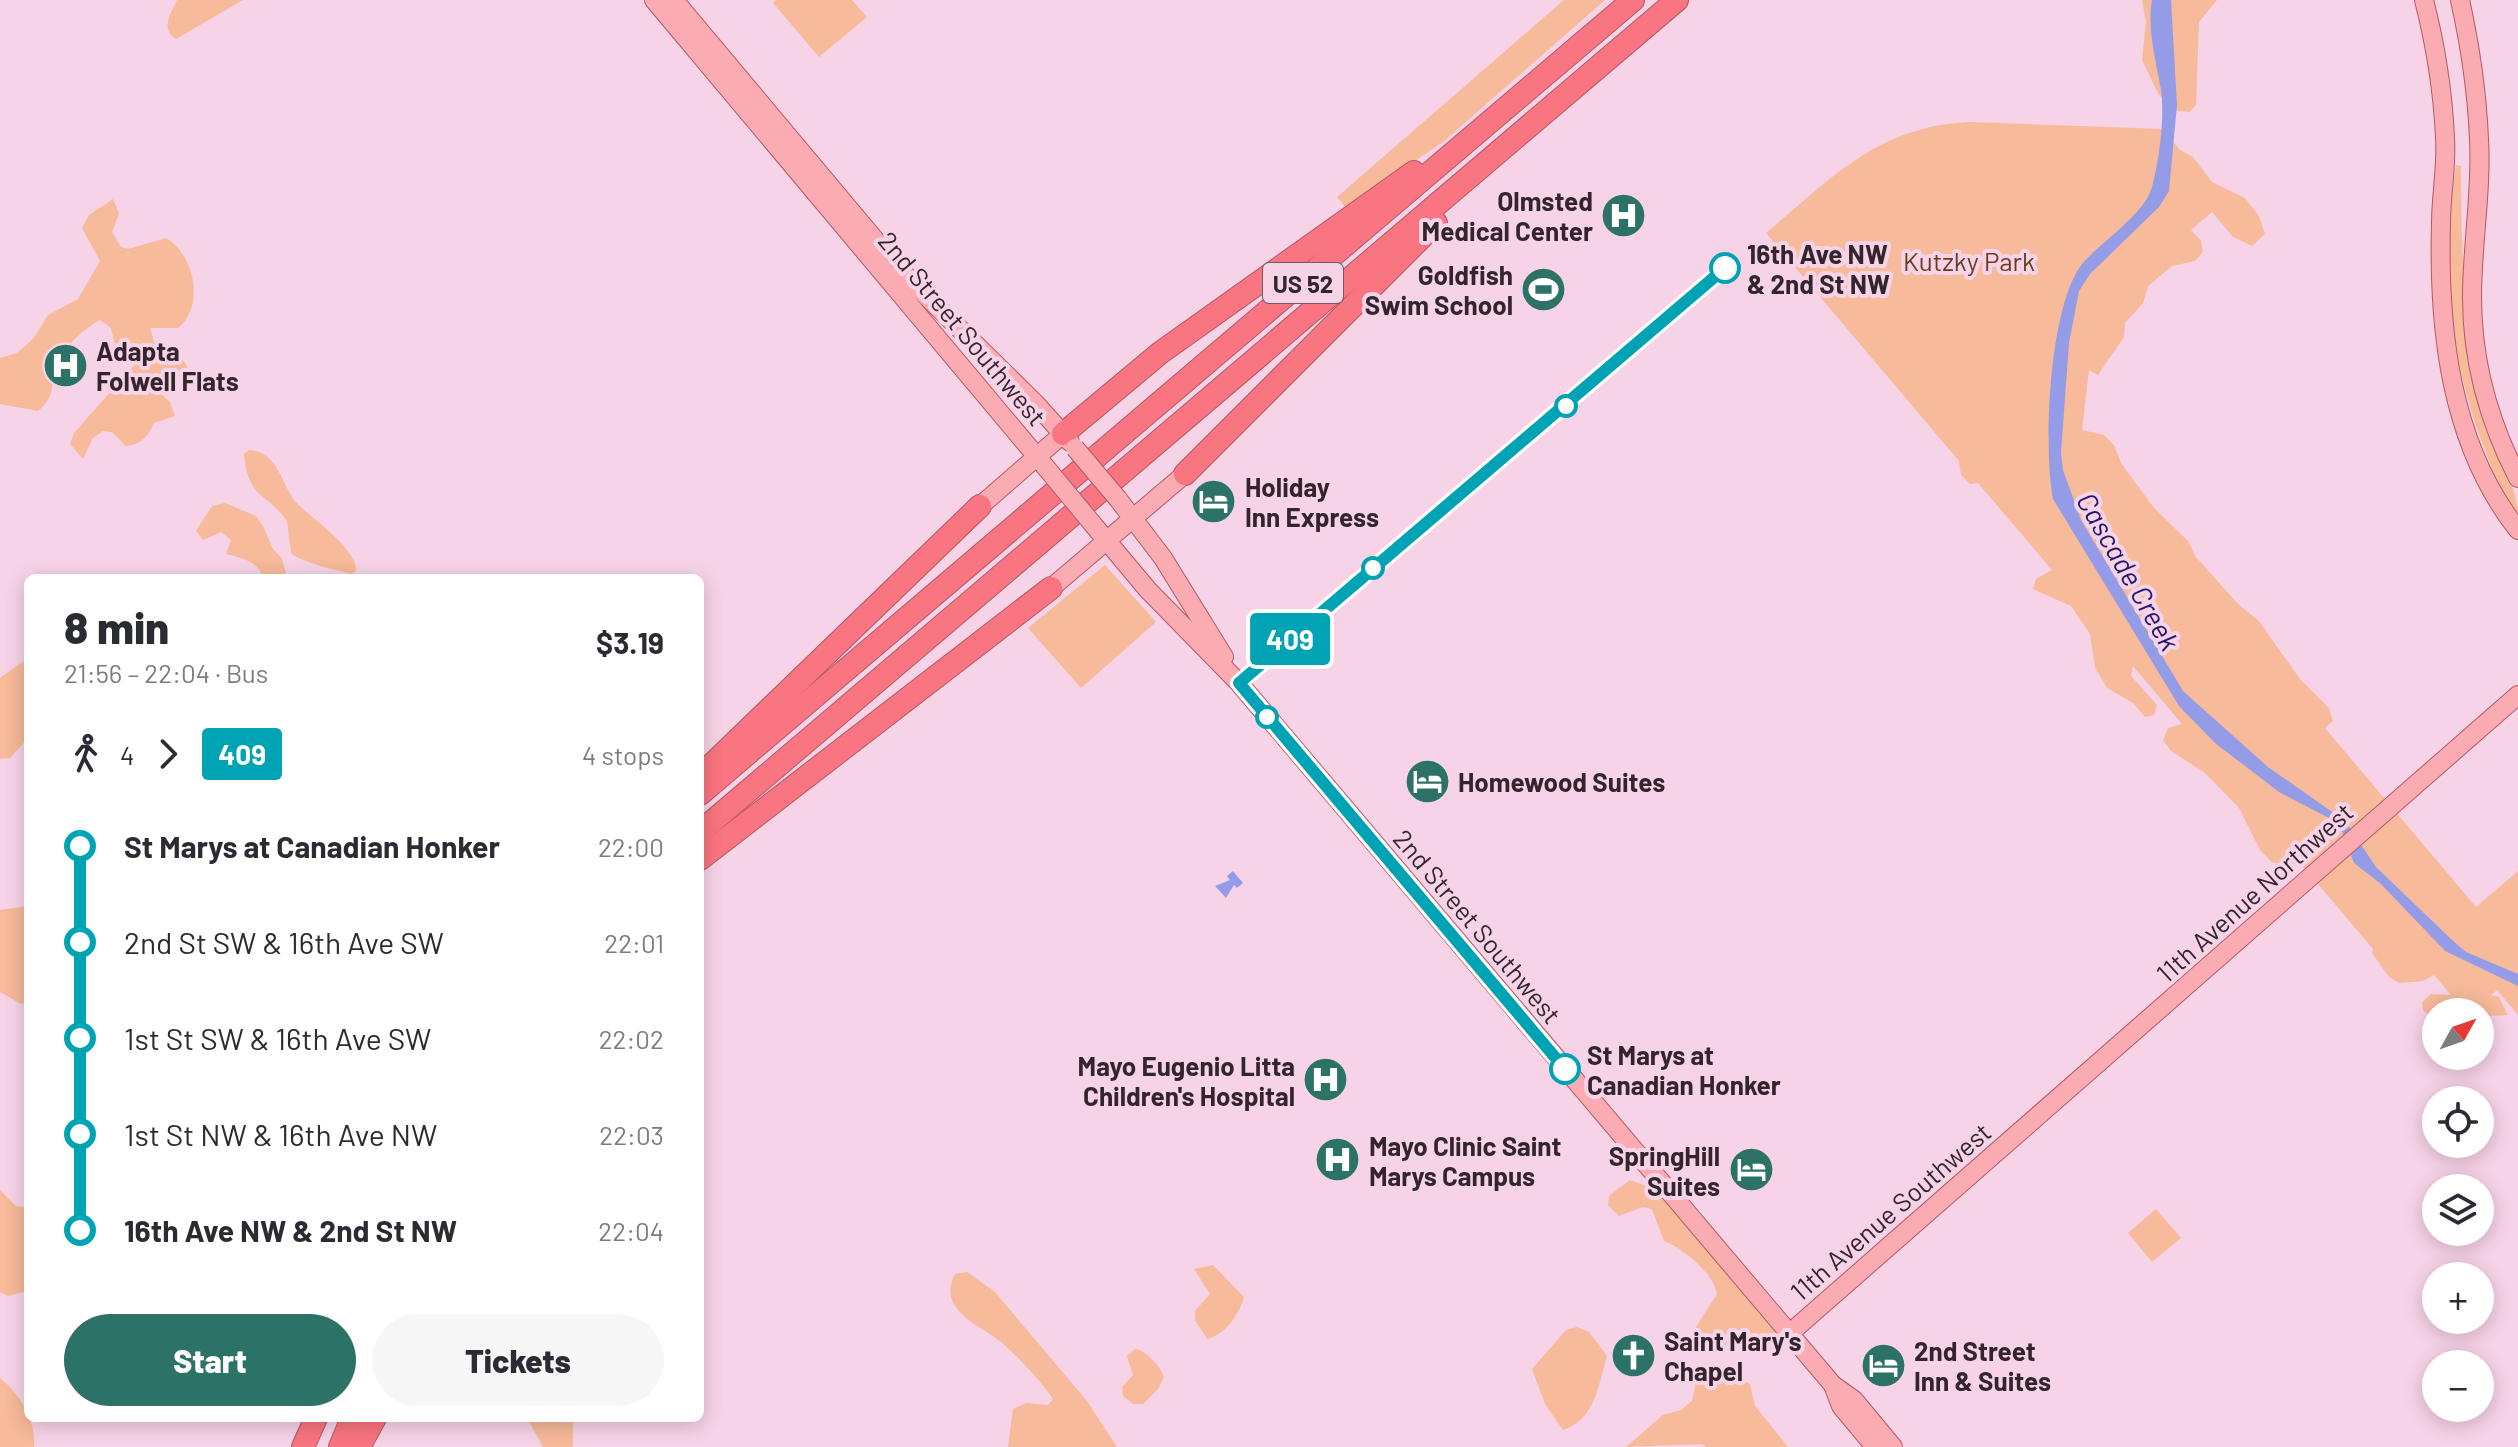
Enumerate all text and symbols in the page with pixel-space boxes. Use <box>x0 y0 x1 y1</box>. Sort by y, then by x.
place label: Olmsted Medical Center <box>1422 185 1593 246</box>
hospital icon: Olmsted Medical Center <box>1600 191 1648 239</box>
street label: 2nd Street Southwest <box>873 225 1053 431</box>
place label: 16th Ave NW & 2nd St NW <box>1747 238 1890 299</box>
park label: Kutzky Park <box>1903 245 2035 276</box>
marker: 16th Ave NW & 2nd St NW <box>1710 253 1740 283</box>
place label: Goldfish Swim School <box>1365 259 1513 320</box>
road number: US 52 <box>1263 263 1343 303</box>
sports icon: Goldfish Swim School <box>1520 265 1568 313</box>
place label: Adapta Folwell Flats <box>96 335 239 396</box>
hospital icon: Adapta Folwell Flats <box>41 341 89 389</box>
unlabelled marker <box>1555 395 1577 417</box>
place label: Holiday Inn Express <box>1245 471 1379 532</box>
hotel icon: Holiday Inn Express <box>1190 477 1238 525</box>
water label: Cascade Creek <box>2070 486 2188 656</box>
unlabelled marker <box>1362 557 1384 579</box>
text: 8 min <box>64 600 169 653</box>
line badge: 409 <box>1244 613 1336 665</box>
text: 409 <box>1266 622 1314 656</box>
text: $3.19 <box>596 624 664 660</box>
text: 21:56 – 22:04 · Bus <box>64 657 268 688</box>
unlabelled marker <box>1256 706 1278 728</box>
icon: walk <box>64 732 108 776</box>
icon: forward <box>146 732 190 776</box>
text: 409 <box>218 737 266 771</box>
text: 4 <box>120 739 134 770</box>
text: 4 stops <box>582 739 664 770</box>
hotel icon: Homewood Suites <box>1403 757 1451 805</box>
place label: Homewood Suites <box>1458 766 1665 797</box>
street label: 11th Avenue Northwest <box>2149 796 2359 988</box>
street label: 2nd Street Southwest <box>1388 823 1568 1029</box>
text: St Marys at Canadian Honker <box>124 828 500 864</box>
text: 22:00 <box>598 831 664 862</box>
text: 2nd St SW & 16th Ave SW <box>124 924 444 960</box>
text: 22:01 <box>604 927 664 958</box>
north arrow <box>2422 998 2494 1070</box>
map controls <box>2422 998 2494 1422</box>
text: 1st St SW & 16th Ave SW <box>124 1020 431 1056</box>
text: 22:02 <box>599 1023 664 1054</box>
place label: St Marys at Canadian Honker <box>1587 1039 1781 1100</box>
place label: Mayo Eugenio Litta Children's Hospital <box>1078 1050 1295 1111</box>
marker: St Marys at Canadian Honker <box>1550 1054 1580 1084</box>
hospital icon: Mayo Eugenio Litta Children's Hospital <box>1302 1056 1350 1104</box>
button: locate <box>2422 1086 2494 1158</box>
text: 1st St NW & 16th Ave NW <box>124 1116 437 1152</box>
street label: 11th Avenue Southwest <box>1784 1116 1996 1306</box>
text: 22:03 <box>599 1119 664 1150</box>
place label: Mayo Clinic Saint Marys Campus <box>1369 1130 1562 1191</box>
hospital icon: Mayo Clinic Saint Marys Campus <box>1314 1136 1362 1184</box>
place label: SpringHill Suites <box>1609 1140 1720 1201</box>
hotel icon: SpringHill Suites <box>1727 1146 1775 1194</box>
button: layers <box>2422 1174 2494 1246</box>
text: 16th Ave NW & 2nd St NW <box>124 1212 457 1248</box>
text: 22:04 <box>598 1215 664 1246</box>
button: + <box>2422 1262 2494 1334</box>
button: Start <box>64 1314 356 1406</box>
button: Tickets <box>372 1314 664 1406</box>
place label: Saint Mary's Chapel <box>1664 1325 1801 1386</box>
church icon: Saint Mary's Chapel <box>1609 1331 1657 1379</box>
place label: 2nd Street Inn & Suites <box>1914 1335 2051 1396</box>
hotel icon: 2nd Street Inn & Suites <box>1859 1341 1907 1389</box>
button: − <box>2422 1350 2494 1422</box>

